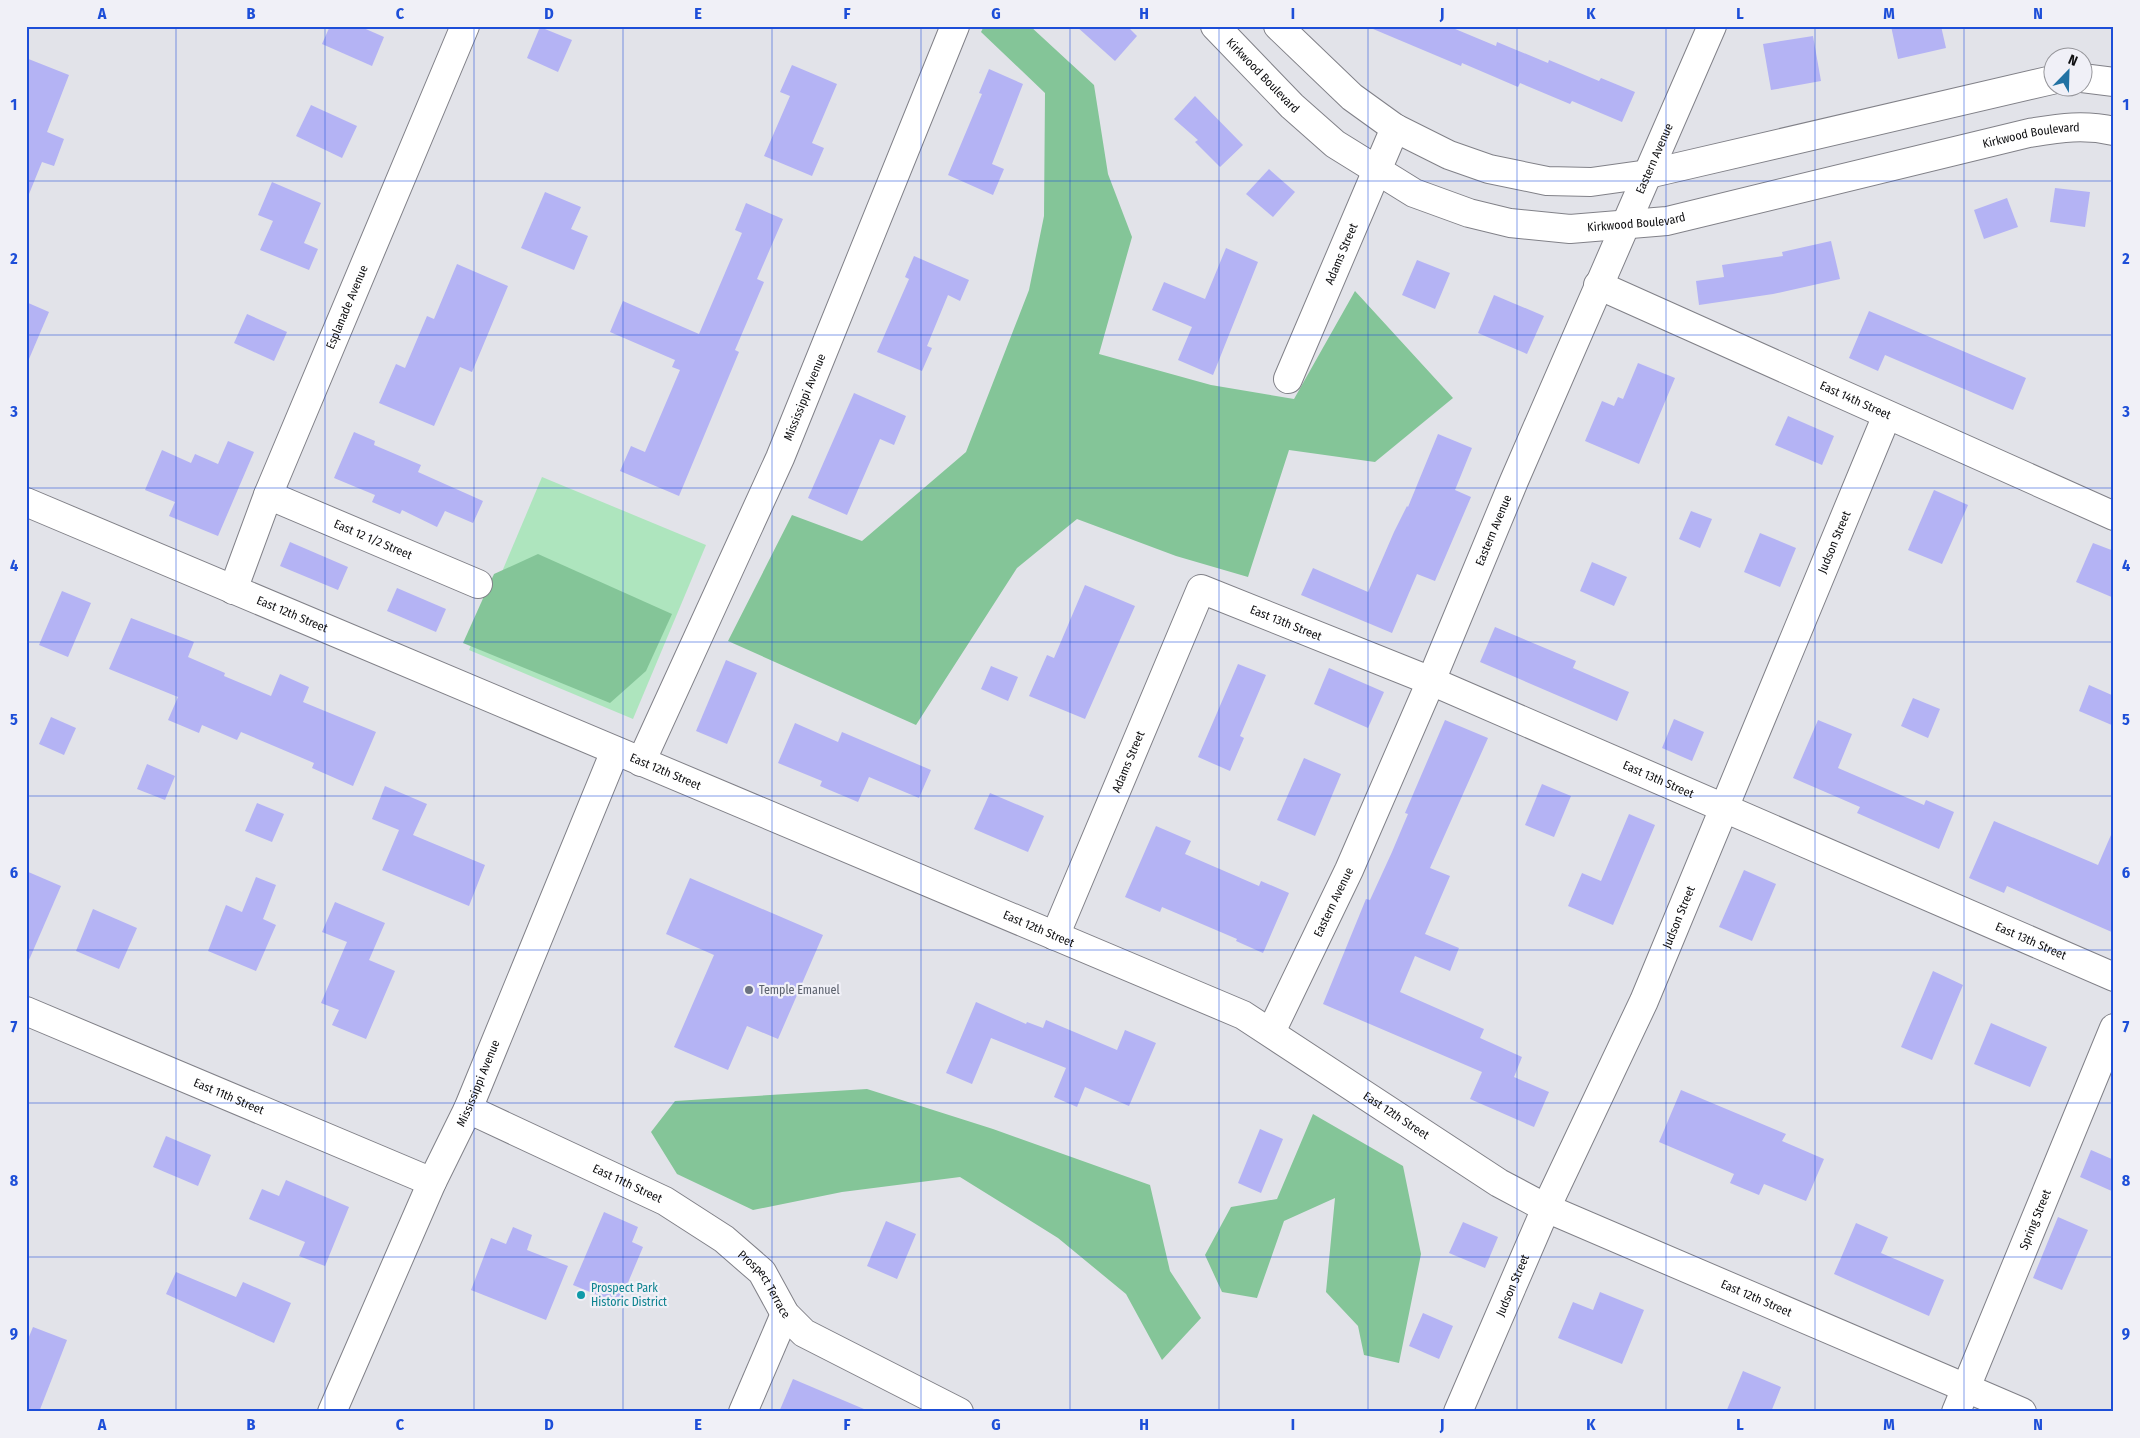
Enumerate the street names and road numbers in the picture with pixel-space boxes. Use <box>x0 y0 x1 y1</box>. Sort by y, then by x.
street label: Kirkwood Boulevard <box>1224 35 1302 116</box>
street label: Kirkwood Boulevard <box>1981 120 2080 151</box>
street label: Eastern Avenue <box>1633 121 1676 196</box>
street label: Kirkwood Boulevard <box>1587 210 1687 235</box>
street label: Adams Street <box>1322 221 1361 287</box>
street label: Esplanade Avenue <box>323 263 371 351</box>
street label: Mississippi Avenue <box>781 351 829 443</box>
street label: East 14th Street <box>1818 378 1893 422</box>
street label: Eastern Avenue <box>1473 493 1515 568</box>
street label: Judson Street <box>1815 509 1853 575</box>
street label: East 12 1/2 Street <box>332 517 414 562</box>
street label: East 12th Street <box>255 593 330 635</box>
street label: East 13th Street <box>1248 602 1324 644</box>
street label: Adams Street <box>1109 729 1147 795</box>
street label: East 12th Street <box>628 750 703 793</box>
street label: East 13th Street <box>1621 758 1696 801</box>
street label: Eastern Avenue <box>1311 865 1356 939</box>
street label: Judson Street <box>1660 884 1698 950</box>
street label: East 12th Street <box>1001 908 1076 950</box>
street label: East 13th Street <box>1993 919 2069 963</box>
street label: Mississippi Avenue <box>454 1038 503 1129</box>
street label: East 11th Street <box>191 1075 266 1117</box>
street label: East 12th Street <box>1361 1089 1432 1142</box>
street label: East 11th Street <box>591 1161 664 1206</box>
street label: Spring Street <box>2017 1187 2054 1252</box>
street label: Prospect Terrace <box>735 1247 793 1322</box>
street label: Judson Street <box>1493 1252 1532 1318</box>
street label: East 12th Street <box>1719 1277 1794 1320</box>

